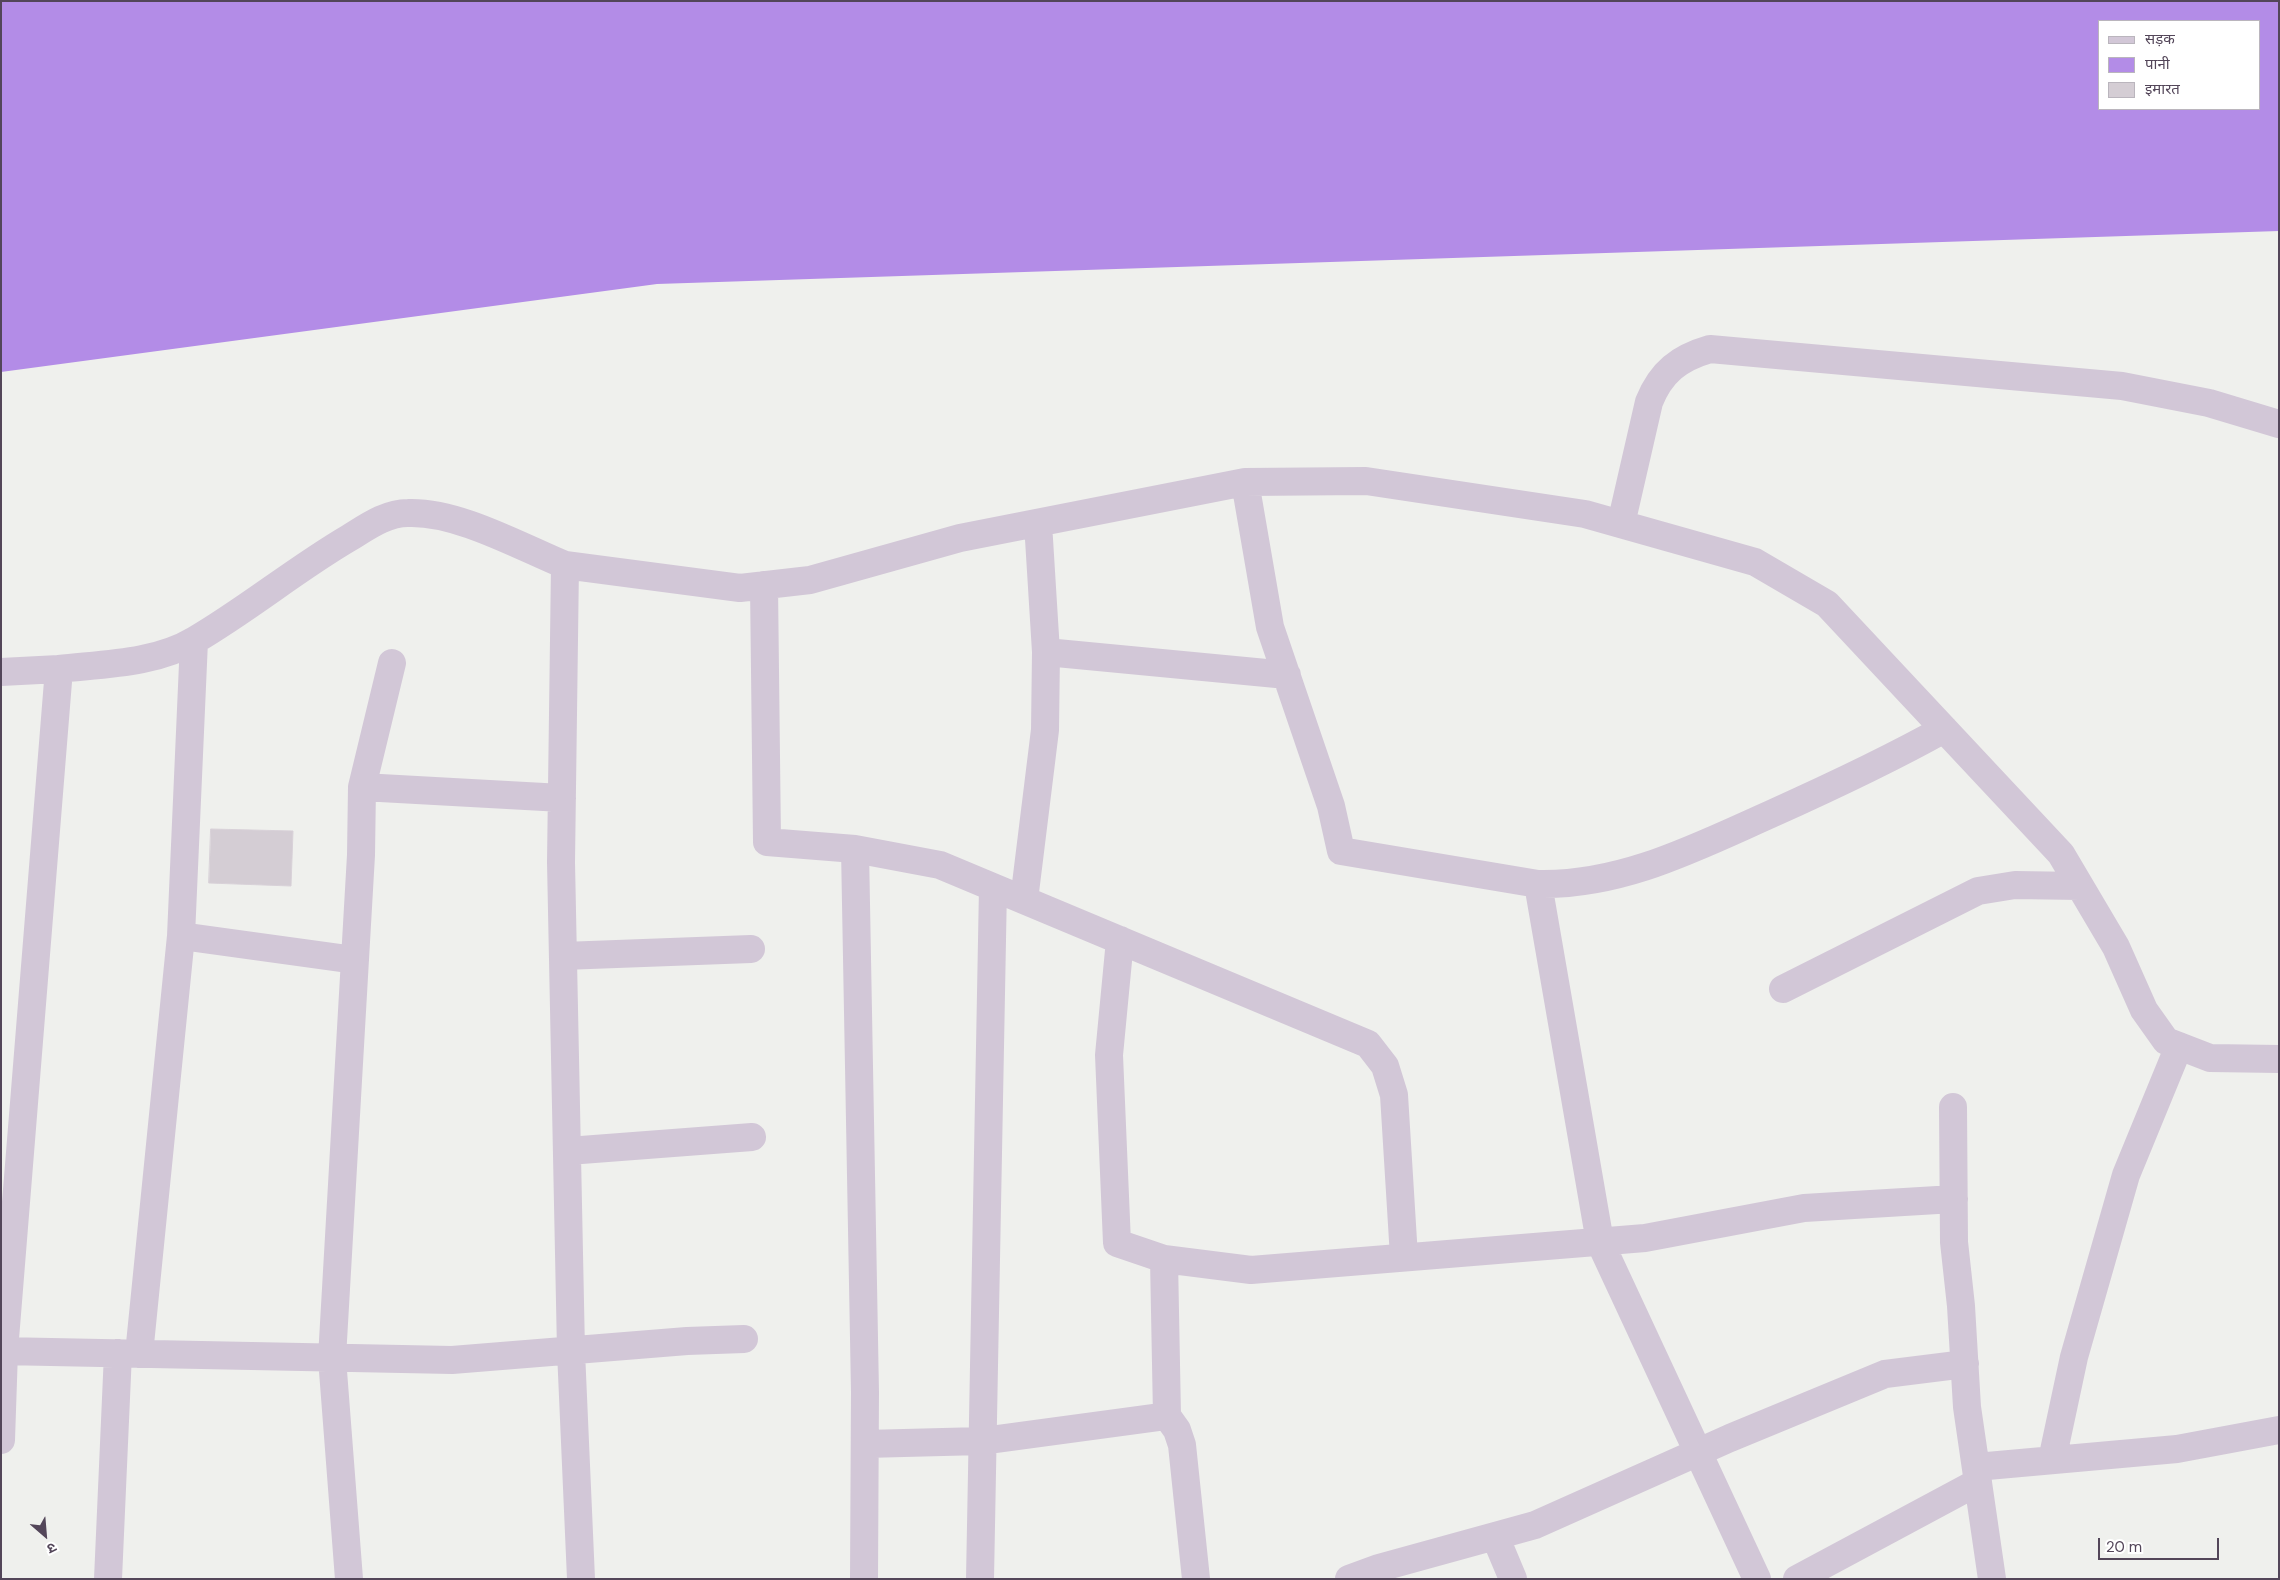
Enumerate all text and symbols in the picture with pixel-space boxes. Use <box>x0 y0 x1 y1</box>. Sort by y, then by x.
legend <box>2098 20 2260 110</box>
text: सड़क <box>2145 29 2175 49</box>
text: पानी <box>2145 54 2170 74</box>
text: इमारत <box>2145 79 2180 99</box>
north arrow <box>20 1510 70 1560</box>
scale bar <box>2100 1528 2221 1560</box>
text: 20 m <box>2106 1537 2142 1557</box>
text: उ <box>44 1538 60 1558</box>

